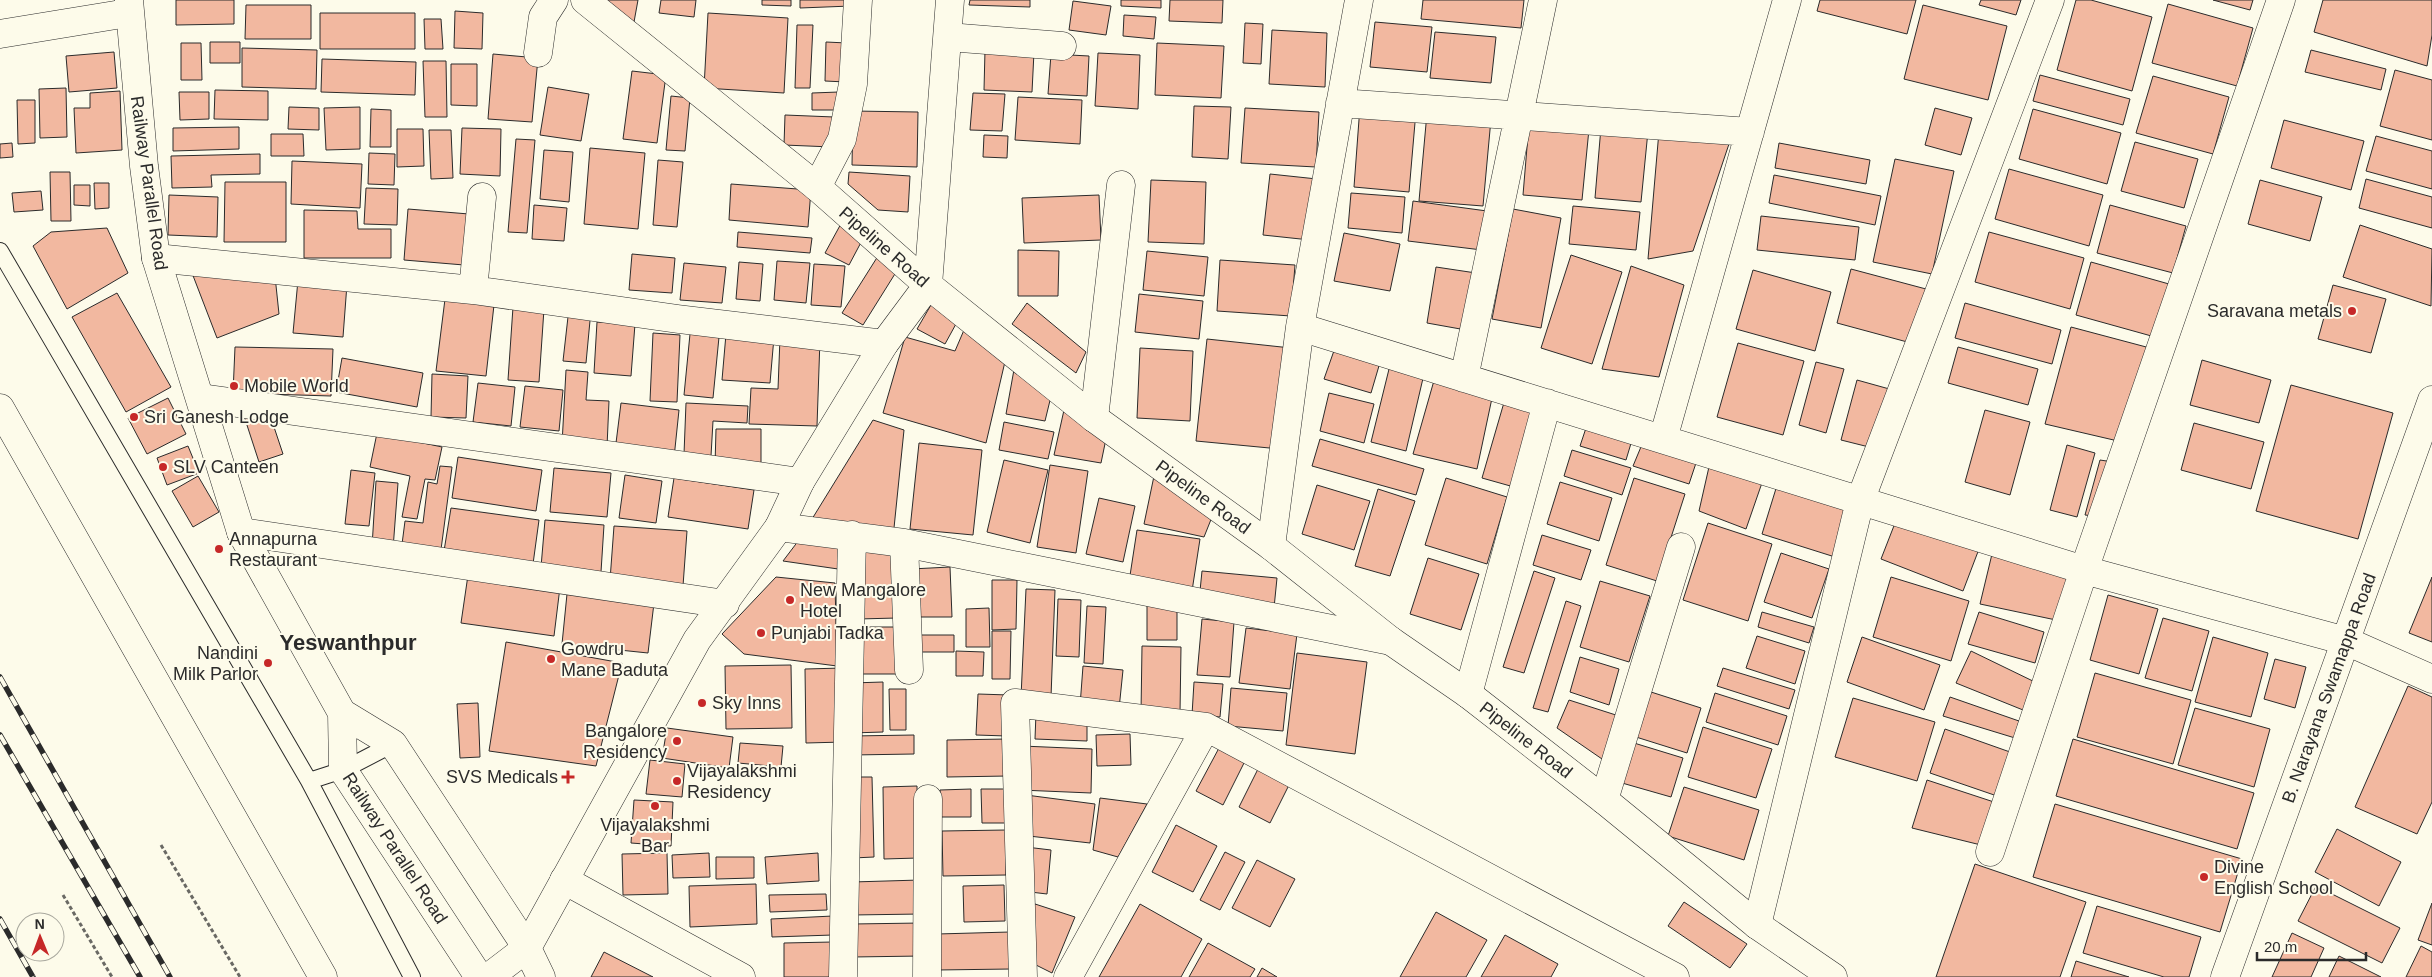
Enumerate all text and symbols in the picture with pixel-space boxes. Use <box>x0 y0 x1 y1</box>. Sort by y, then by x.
street label: Railway Parallel Road <box>127 94 171 272</box>
street label: Pipeline Road <box>835 203 933 291</box>
place label: Saravana metals <box>2207 301 2342 321</box>
marker: Saravana metals <box>2346 305 2358 317</box>
place label: Mobile World <box>244 376 349 396</box>
marker: Mobile World <box>228 380 240 392</box>
place label: Sri Ganesh Lodge <box>144 407 289 427</box>
marker: Sri Ganesh Lodge <box>128 411 140 423</box>
street label: Pipeline Road <box>1152 456 1254 538</box>
place label: SLV Canteen <box>173 457 279 477</box>
marker: SLV Canteen <box>157 461 169 473</box>
place label: Annapurna Restaurant <box>229 529 318 570</box>
marker: Annapurna Restaurant <box>213 543 225 555</box>
street label: B. Narayana Swamappa Road <box>2278 570 2380 806</box>
place label: New Mangalore Hotel <box>800 580 926 621</box>
marker: New Mangalore Hotel <box>784 594 796 606</box>
place label: Punjabi Tadka <box>771 623 885 643</box>
marker: Punjabi Tadka <box>755 627 767 639</box>
district label: Yeswanthpur <box>280 630 417 655</box>
place label: Gowdru Mane Baduta <box>561 639 669 680</box>
place label: Nandini Milk Parlor <box>173 643 258 684</box>
marker: Gowdru Mane Baduta <box>545 653 557 665</box>
marker: Nandini Milk Parlor <box>262 657 274 669</box>
place label: Sky Inns <box>712 693 781 713</box>
marker: Sky Inns <box>696 697 708 709</box>
street label: Pipeline Road <box>1476 698 1576 782</box>
place label: Bangalore Residency <box>583 721 667 762</box>
marker: Bangalore Residency <box>671 735 683 747</box>
place label: Vijayalakshmi Residency <box>687 761 797 802</box>
place label: SVS Medicals <box>446 767 558 787</box>
street label: Railway Parallel Road <box>339 769 451 927</box>
marker: SVS Medicals <box>562 771 574 783</box>
marker: Vijayalakshmi Residency <box>671 775 683 787</box>
marker: Vijayalakshmi Bar <box>649 800 661 812</box>
place label: Vijayalakshmi Bar <box>600 815 710 856</box>
place label: Divine English School <box>2214 857 2333 898</box>
marker: Divine English School <box>2198 871 2210 883</box>
north arrow <box>15 912 65 962</box>
text: N <box>35 916 45 932</box>
scale bar <box>2257 930 2366 962</box>
text: 20 m <box>2264 938 2297 955</box>

